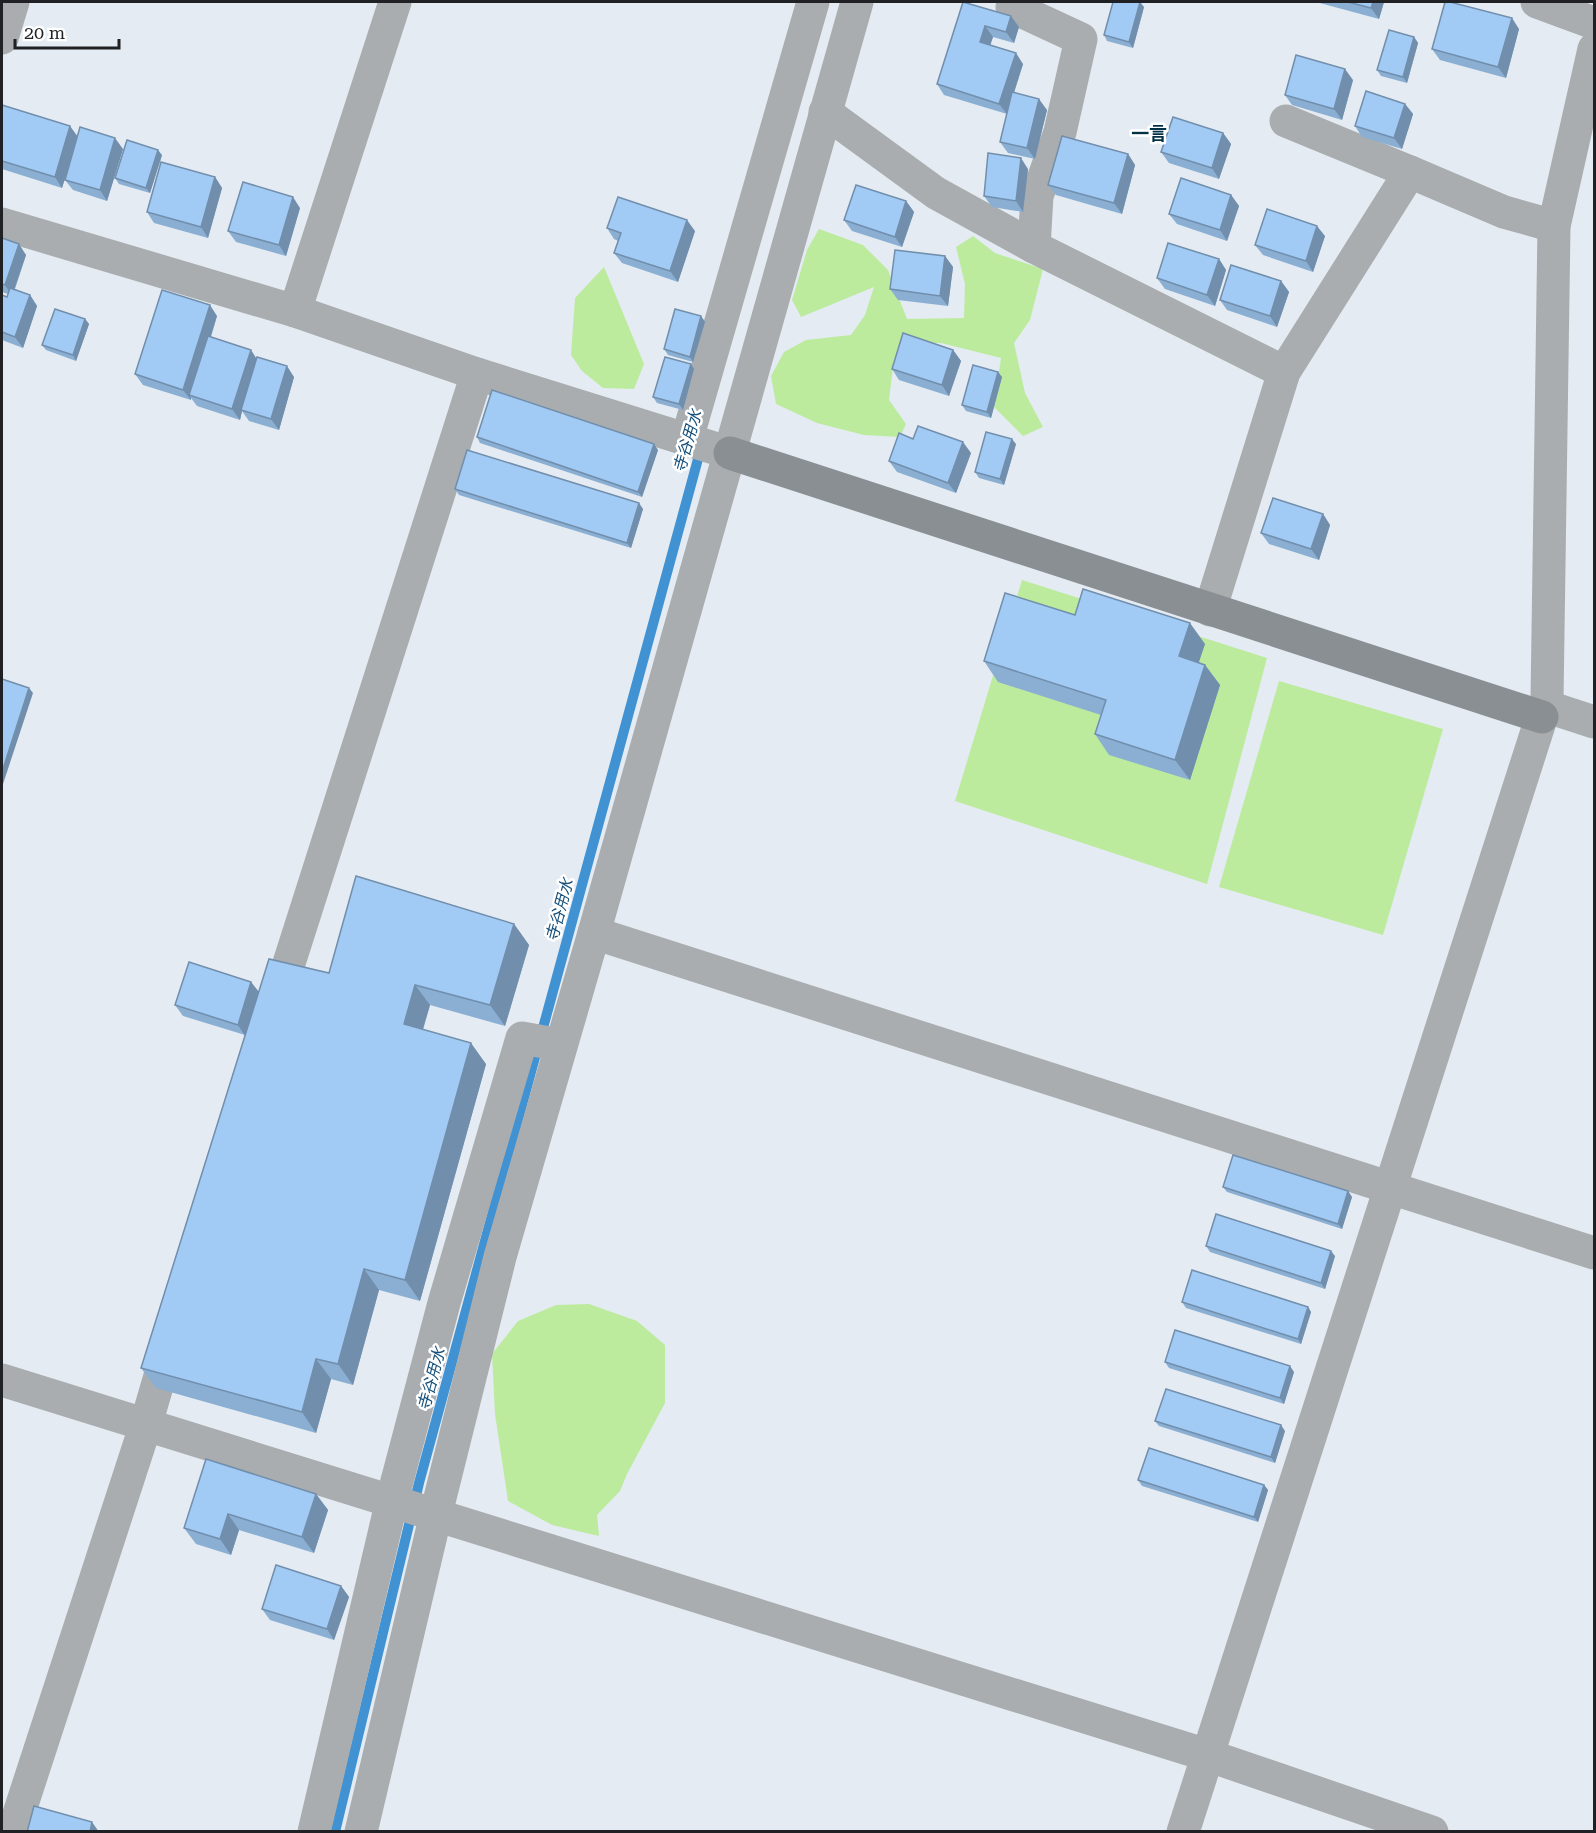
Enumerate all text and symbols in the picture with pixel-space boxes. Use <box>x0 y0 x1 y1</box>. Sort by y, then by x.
scale bar <box>15 12 118 50</box>
text: 20 m <box>24 22 65 43</box>
district label: 一言 <box>1131 123 1167 144</box>
water label: 寺谷用水 <box>670 406 706 475</box>
water label: 寺谷用水 <box>542 875 577 944</box>
water label: 寺谷用水 <box>414 1344 449 1413</box>

